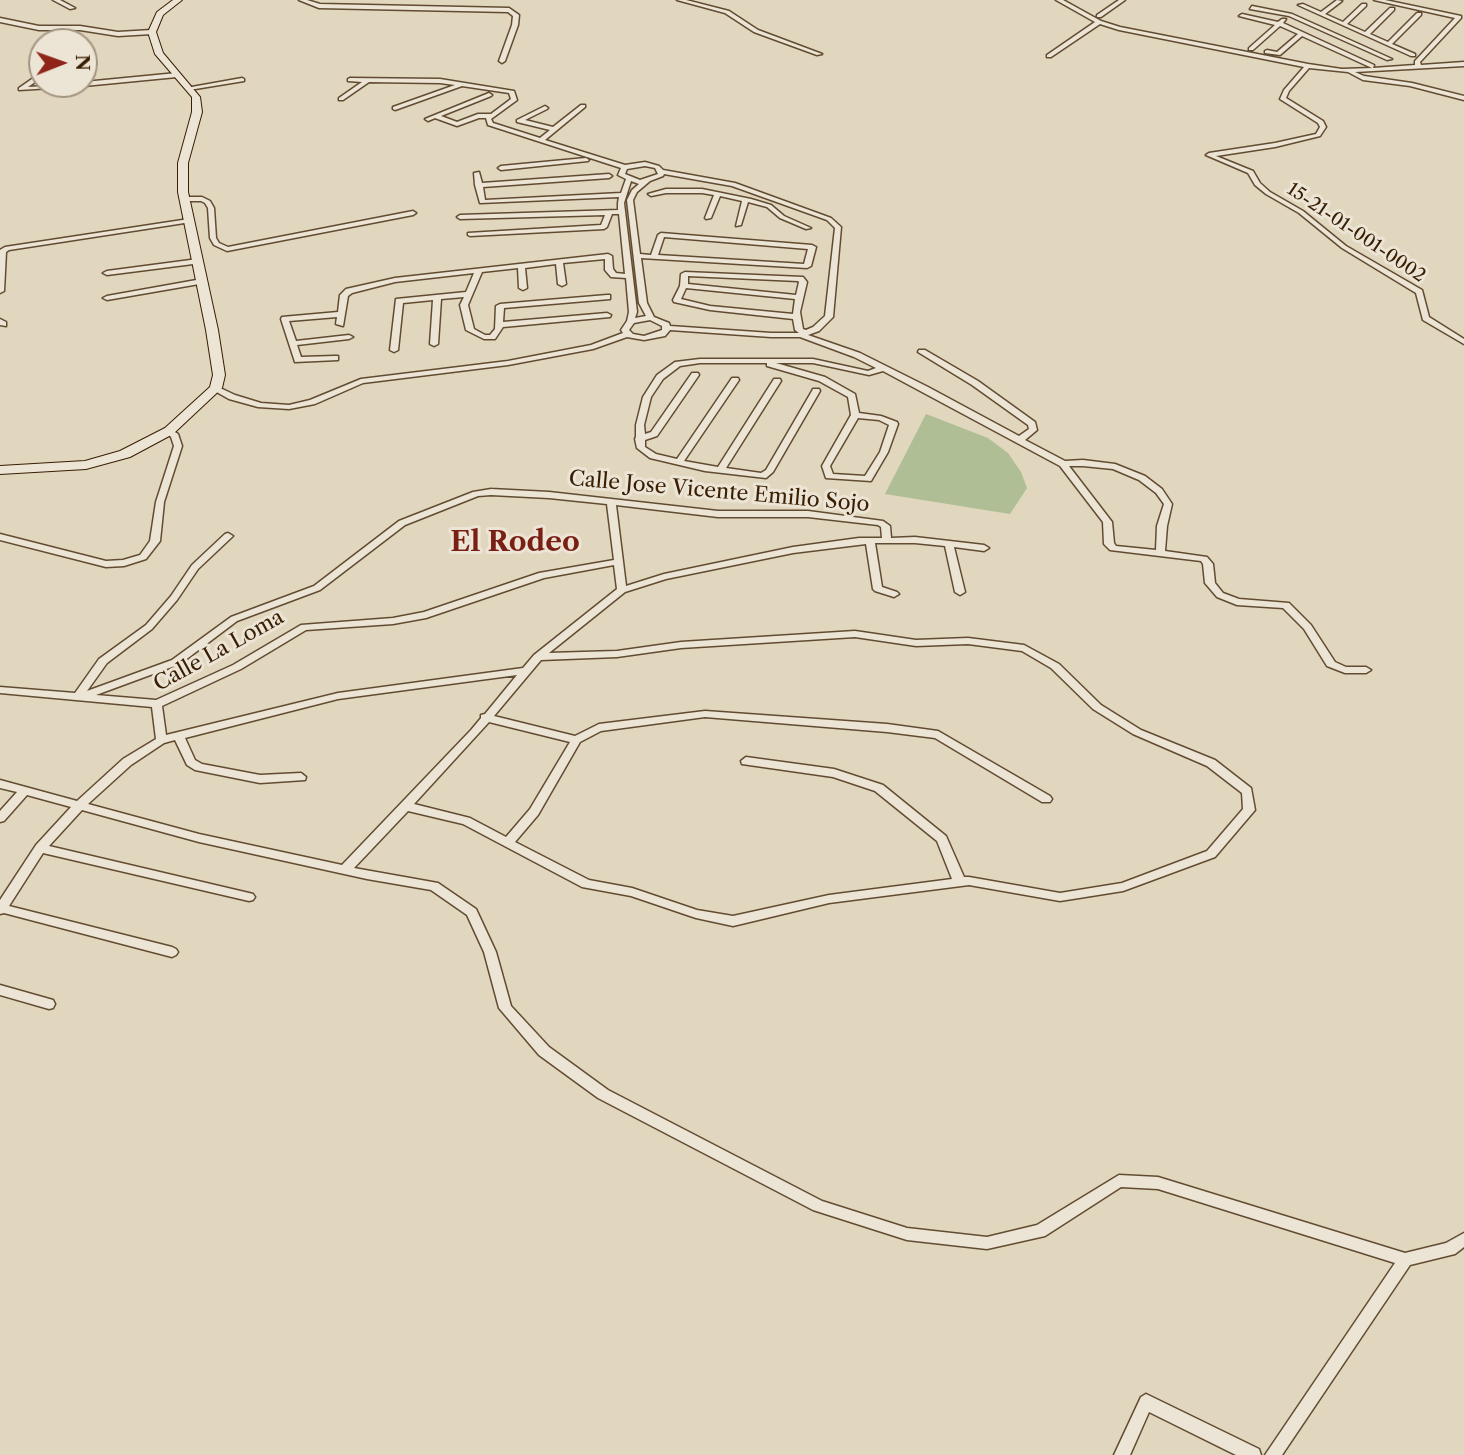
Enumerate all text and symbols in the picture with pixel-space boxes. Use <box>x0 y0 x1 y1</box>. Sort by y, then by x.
north arrow <box>28 28 98 98</box>
text: N <box>71 54 94 71</box>
street label: 15-21-01-001-0002 <box>1283 179 1429 287</box>
street label: Calle Jose Vicente Emilio Sojo <box>568 466 870 518</box>
district label: El Rodeo <box>450 526 580 560</box>
street label: Calle La Loma <box>150 605 288 697</box>

